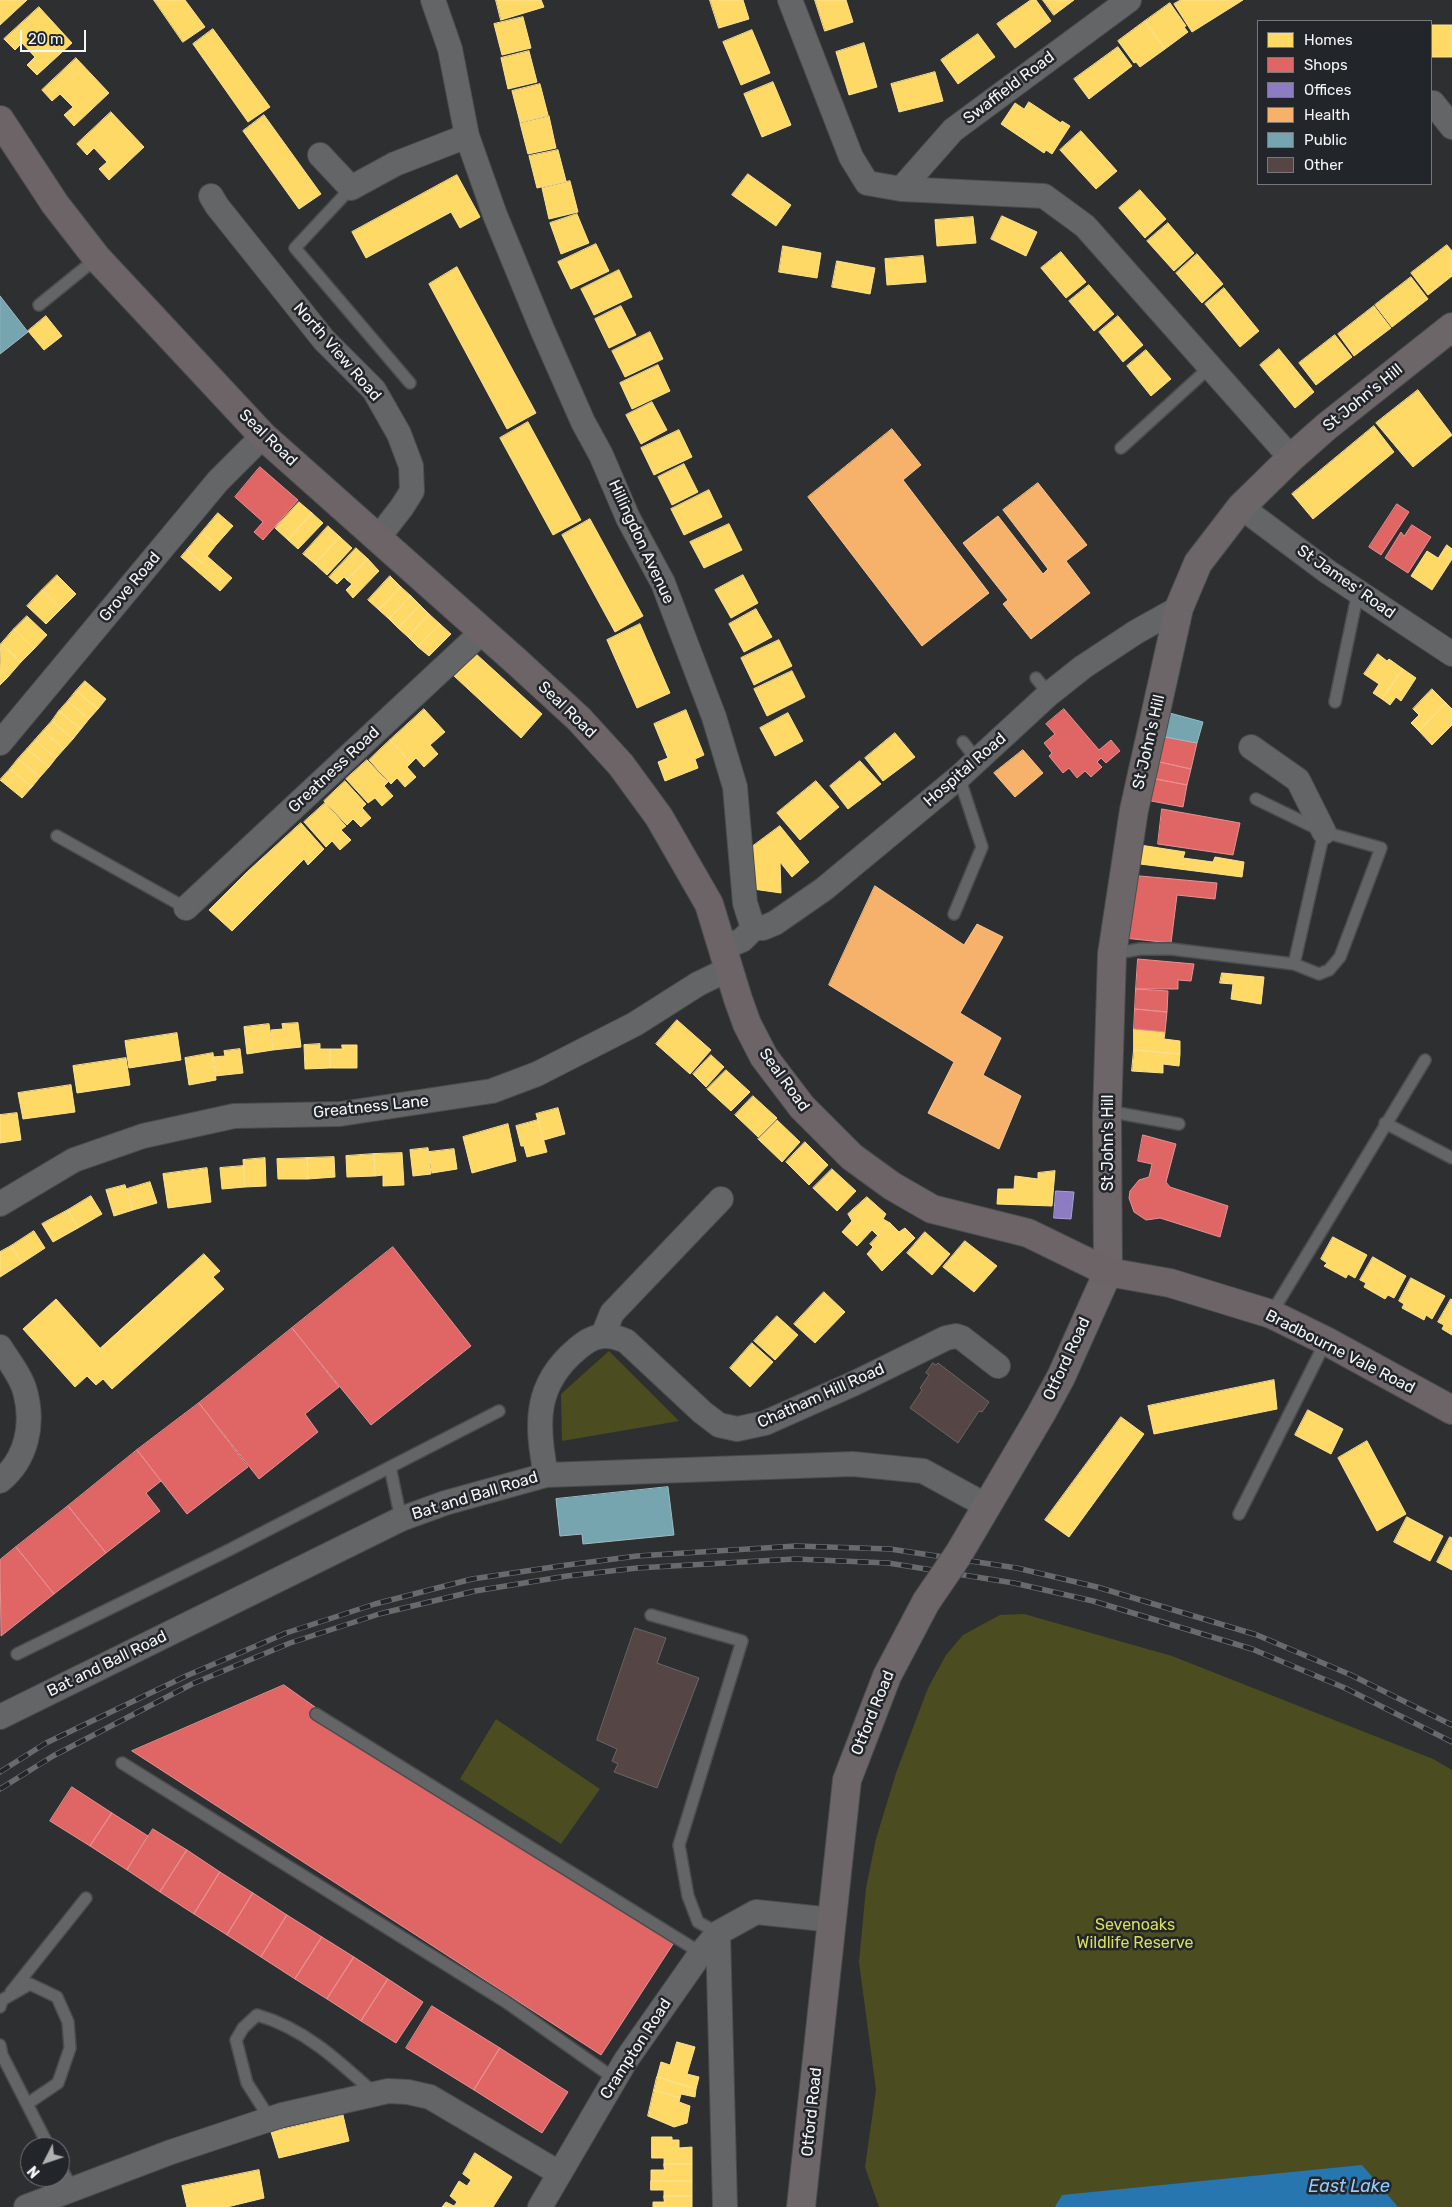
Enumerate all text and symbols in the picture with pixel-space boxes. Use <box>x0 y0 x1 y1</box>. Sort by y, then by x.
scale bar <box>22 20 89 52</box>
legend <box>1257 20 1432 185</box>
text: 20 m <box>28 30 63 48</box>
text: Homes <box>1304 31 1353 49</box>
street label: Swaffield Road <box>960 47 1058 129</box>
text: Shops <box>1304 56 1348 74</box>
text: Offices <box>1304 81 1351 99</box>
text: Health <box>1304 106 1350 124</box>
text: Public <box>1304 131 1347 149</box>
text: Other <box>1304 156 1343 174</box>
street label: North View Road <box>289 299 385 405</box>
street label: St John's Hill <box>1319 360 1407 436</box>
street label: Seal Road <box>235 406 301 470</box>
street label: Hillingdon Avenue <box>604 477 678 607</box>
street label: St James' Road <box>1293 541 1399 623</box>
street label: Grove Road <box>95 548 165 626</box>
street label: Seal Road <box>534 678 600 742</box>
street label: St John's Hill <box>1129 693 1169 791</box>
street label: Greatness Road <box>284 723 384 817</box>
street label: Hospital Road <box>920 729 1010 811</box>
street label: Seal Road <box>755 1045 813 1115</box>
street label: Greatness Lane <box>312 1091 430 1123</box>
street label: St John's Hill <box>1098 1095 1118 1191</box>
street label: Bradbourne Vale Road <box>1262 1306 1418 1398</box>
street label: Otford Road <box>1039 1314 1095 1404</box>
street label: Chatham Hill Road <box>754 1359 888 1433</box>
street label: Bat and Ball Road <box>410 1468 540 1524</box>
street label: Bat and Ball Road <box>44 1627 170 1701</box>
street label: Otford Road <box>847 1668 899 1758</box>
park label: Sevenoaks Wildlife Reserve <box>1077 1915 1193 1953</box>
street label: Crampton Road <box>596 1995 676 2103</box>
street label: Otford Road <box>798 2066 826 2158</box>
north arrow <box>20 2137 70 2187</box>
text: N <box>24 2162 44 2181</box>
water label: East Lake <box>1308 2176 1390 2198</box>

